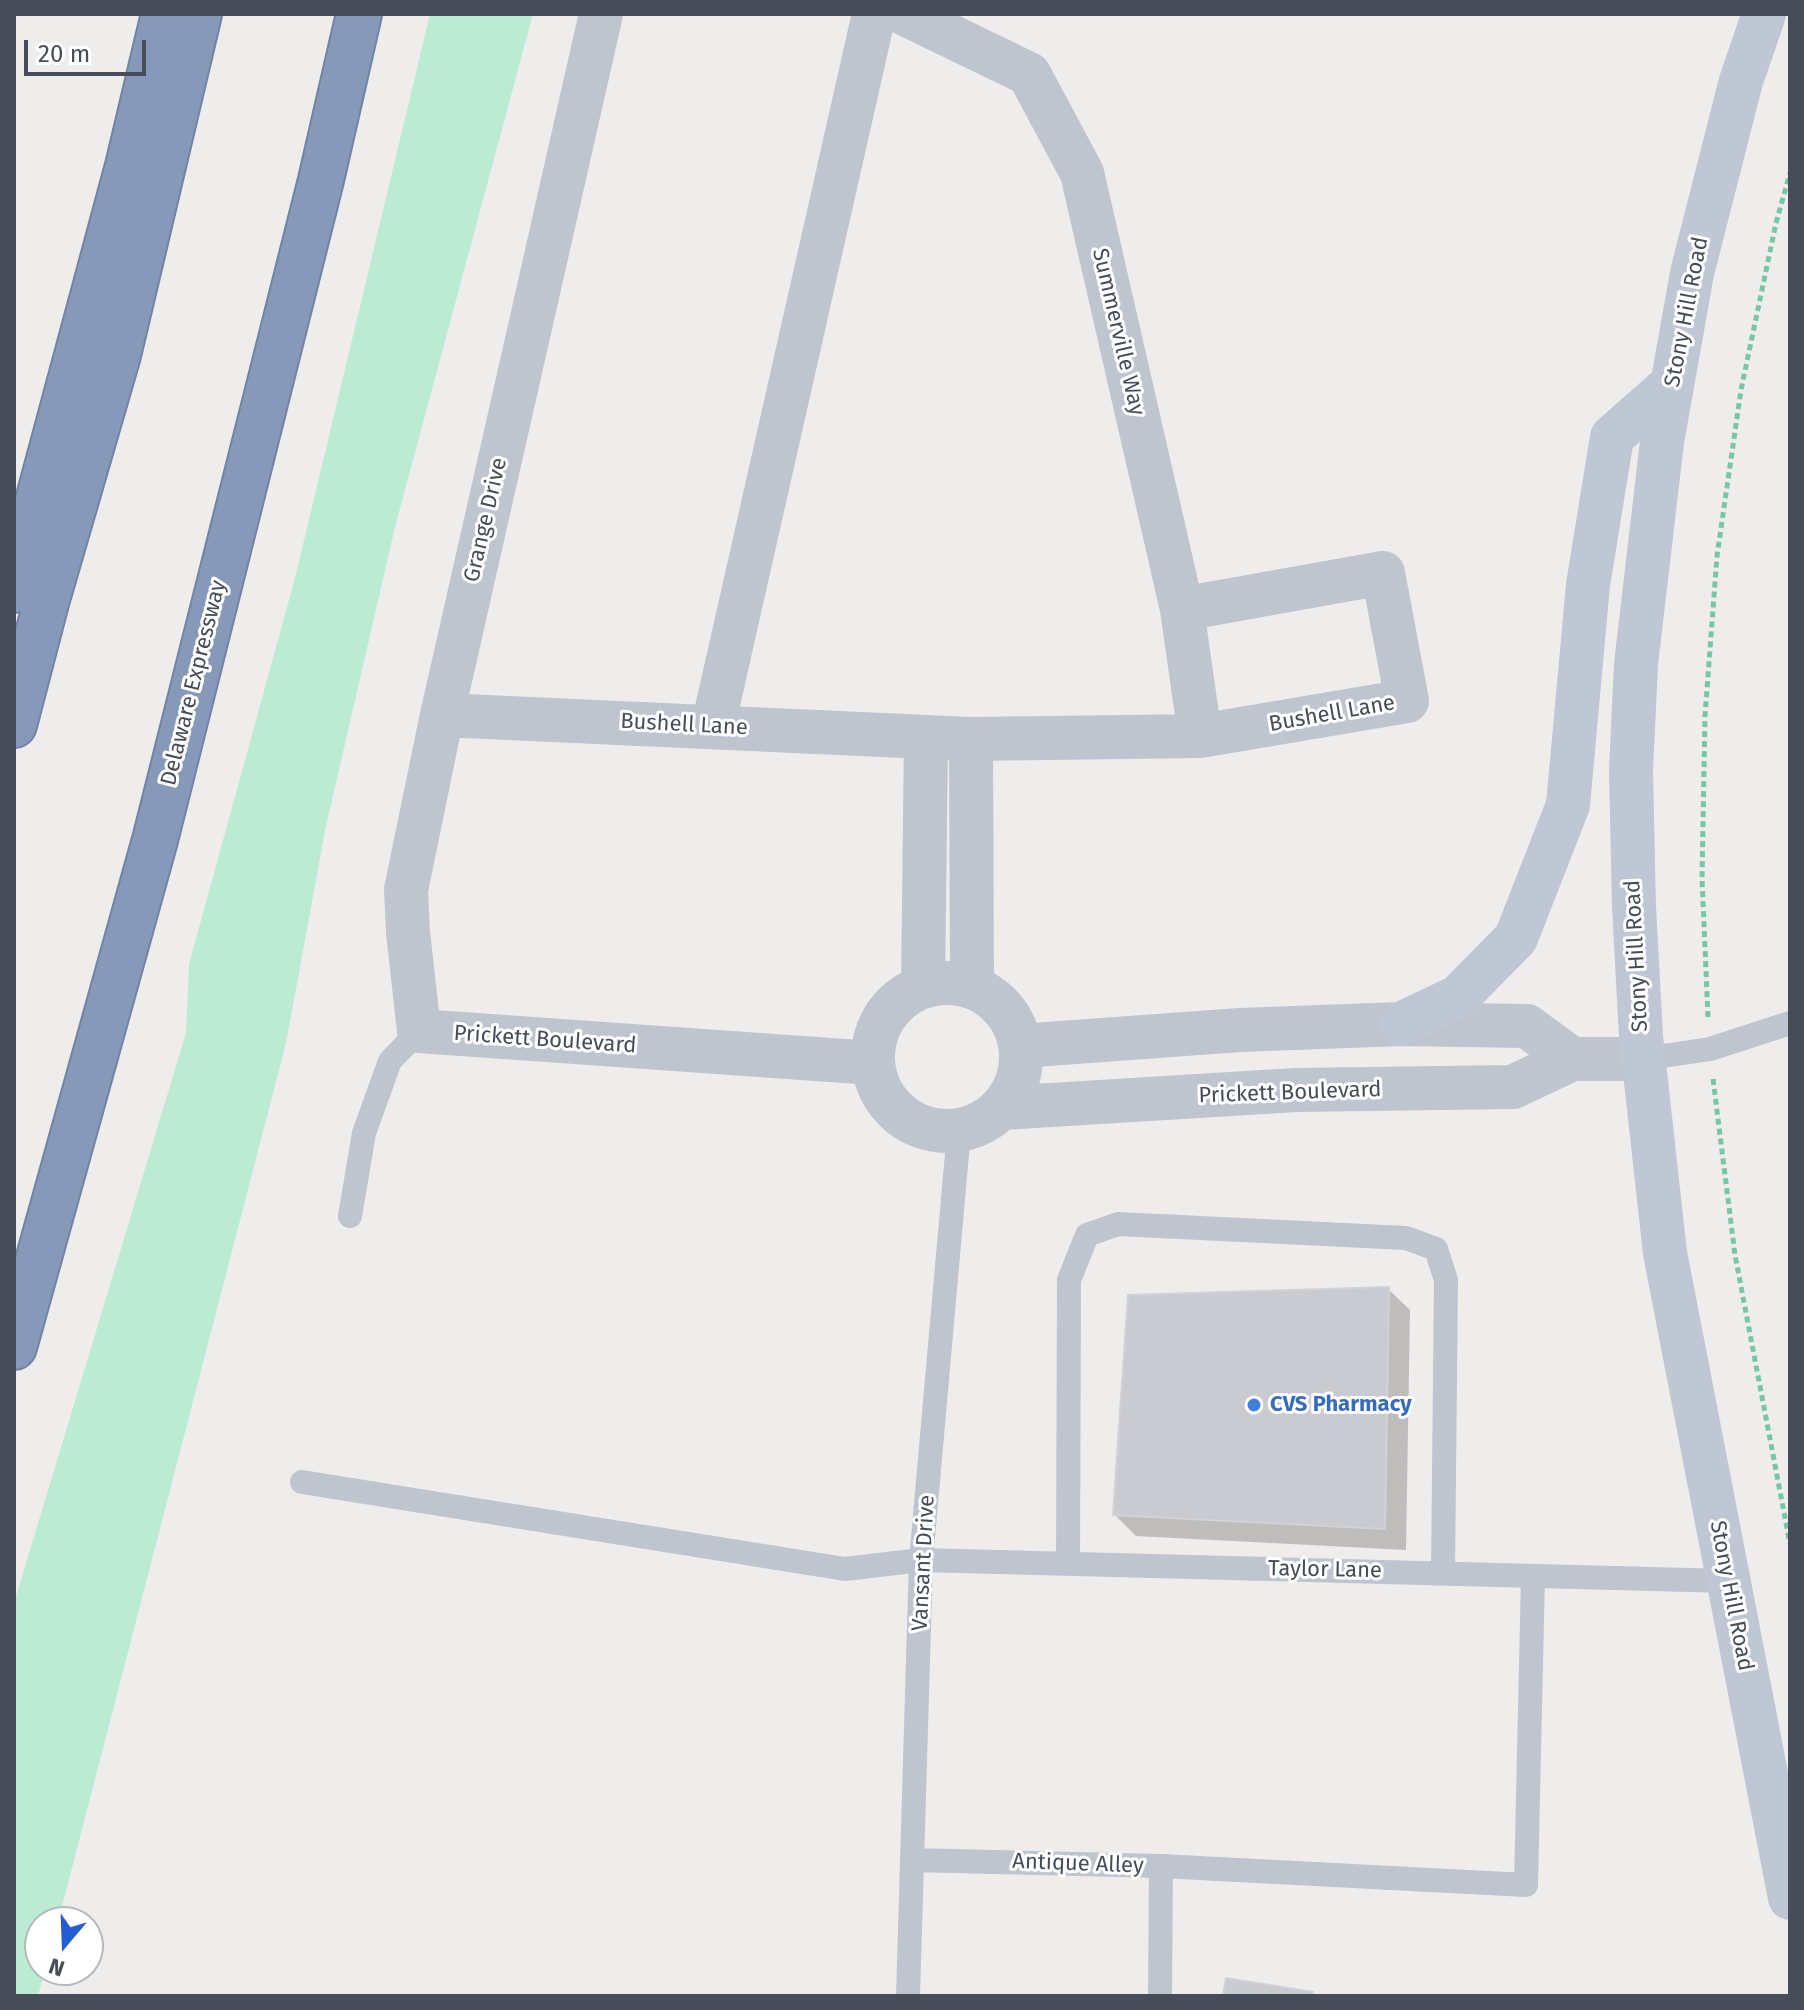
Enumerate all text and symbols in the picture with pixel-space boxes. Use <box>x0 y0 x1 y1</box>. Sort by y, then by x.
scale bar <box>28 24 150 74</box>
text: 20 m <box>38 40 90 68</box>
street label: Stony Hill Road <box>1659 235 1715 389</box>
street label: Summerville Way <box>1086 246 1150 418</box>
street label: Grange Drive <box>459 455 513 585</box>
street label: Delaware Expressway <box>156 577 232 789</box>
street label: Bushell Lane <box>1267 690 1397 738</box>
street label: Bushell Lane <box>620 708 748 742</box>
street label: Stony Hill Road <box>1620 879 1654 1033</box>
street label: Prickett Boulevard <box>453 1020 637 1060</box>
street label: Prickett Boulevard <box>1198 1077 1382 1109</box>
place label: CVS Pharmacy <box>1270 1392 1412 1418</box>
marker: CVS Pharmacy <box>1245 1396 1263 1414</box>
street label: Vansant Drive <box>907 1494 941 1632</box>
street label: Stony Hill Road <box>1703 1519 1759 1673</box>
street label: Taylor Lane <box>1268 1556 1382 1584</box>
street label: Antique Alley <box>1012 1849 1144 1879</box>
north arrow <box>24 1906 104 1986</box>
text: N <box>45 1952 68 1982</box>

